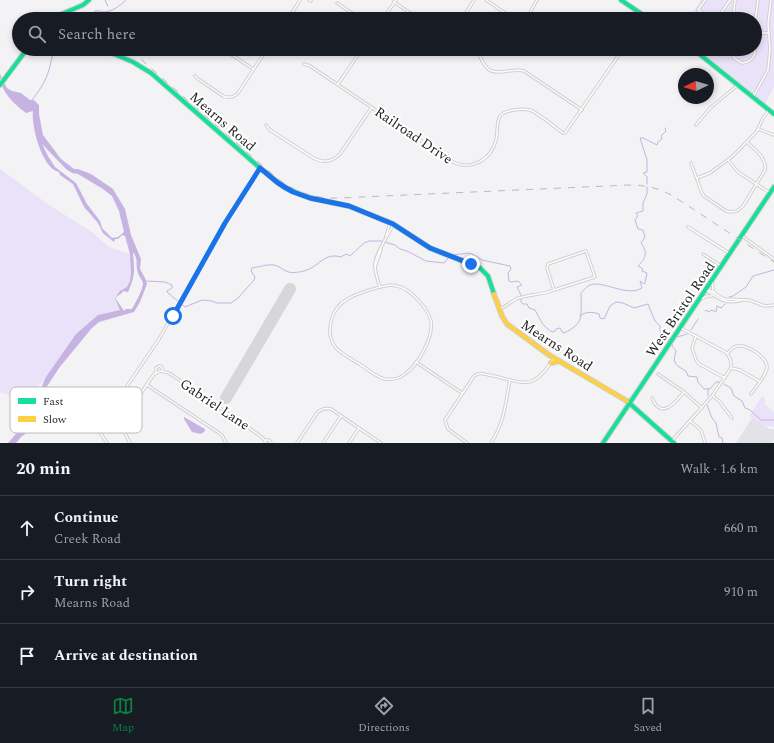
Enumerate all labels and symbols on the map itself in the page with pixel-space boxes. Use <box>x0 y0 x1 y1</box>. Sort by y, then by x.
north arrow <box>678 68 714 104</box>
street label: Mearns Road <box>185 87 261 156</box>
street label: Railroad Drive <box>370 101 457 170</box>
route end <box>462 255 480 273</box>
street label: West Bristol Road <box>641 257 720 361</box>
route start <box>164 307 182 325</box>
street label: Mearns Road <box>517 314 597 377</box>
street label: Gabriel Lane <box>176 373 254 436</box>
legend <box>10 387 142 433</box>
text: Fast <box>43 393 64 410</box>
text: Slow <box>43 411 67 428</box>

